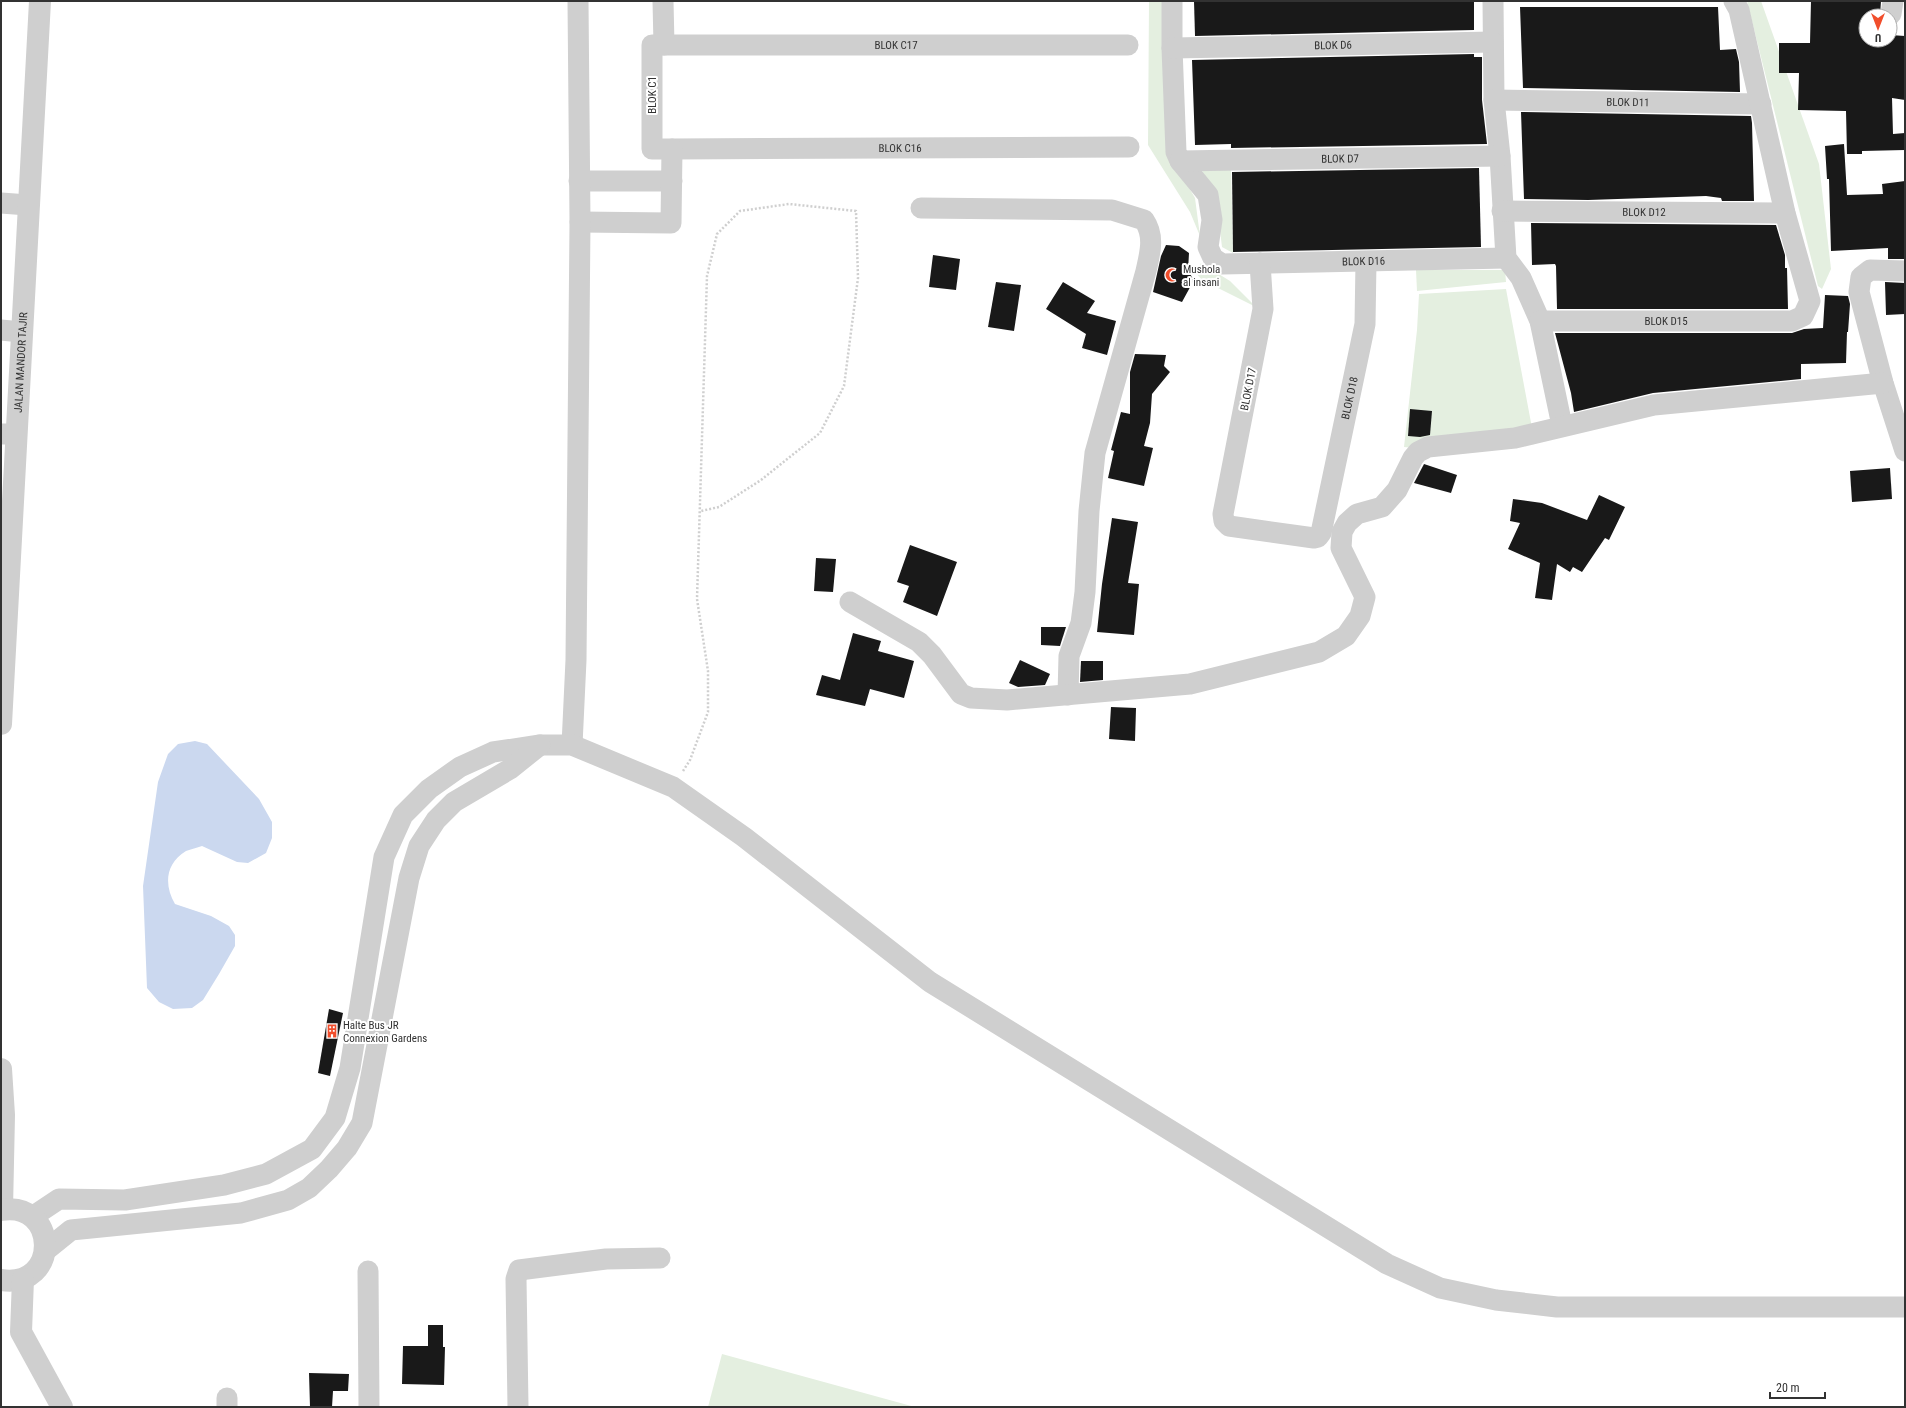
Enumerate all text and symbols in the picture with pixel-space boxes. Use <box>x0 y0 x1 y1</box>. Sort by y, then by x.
north arrow <box>1858 8 1898 48</box>
text: U <box>1875 31 1881 44</box>
street label: BLOK C17 <box>874 39 918 52</box>
street label: BLOK D6 <box>1314 39 1352 52</box>
street label: BLOK C1 <box>646 76 659 114</box>
street label: BLOK D11 <box>1606 96 1650 109</box>
street label: BLOK C16 <box>878 142 922 155</box>
street label: BLOK D7 <box>1321 152 1359 166</box>
street label: BLOK D12 <box>1622 206 1666 219</box>
street label: BLOK D16 <box>1342 255 1385 268</box>
place label: Mushola al insani <box>1183 263 1220 289</box>
mosque icon: Mushola al insani <box>1164 267 1180 283</box>
street label: JALAN MANDOR TAJIR <box>12 312 30 413</box>
street label: BLOK D15 <box>1644 315 1688 328</box>
street label: BLOK D17 <box>1238 367 1259 412</box>
street label: BLOK D18 <box>1339 376 1361 421</box>
place label: Halte Bus JR Connexion Gardens <box>343 1019 427 1045</box>
building icon: Halte Bus JR Connexion Gardens <box>324 1023 340 1039</box>
scale bar <box>1770 1374 1825 1400</box>
text: 20 m <box>1776 1381 1800 1395</box>

